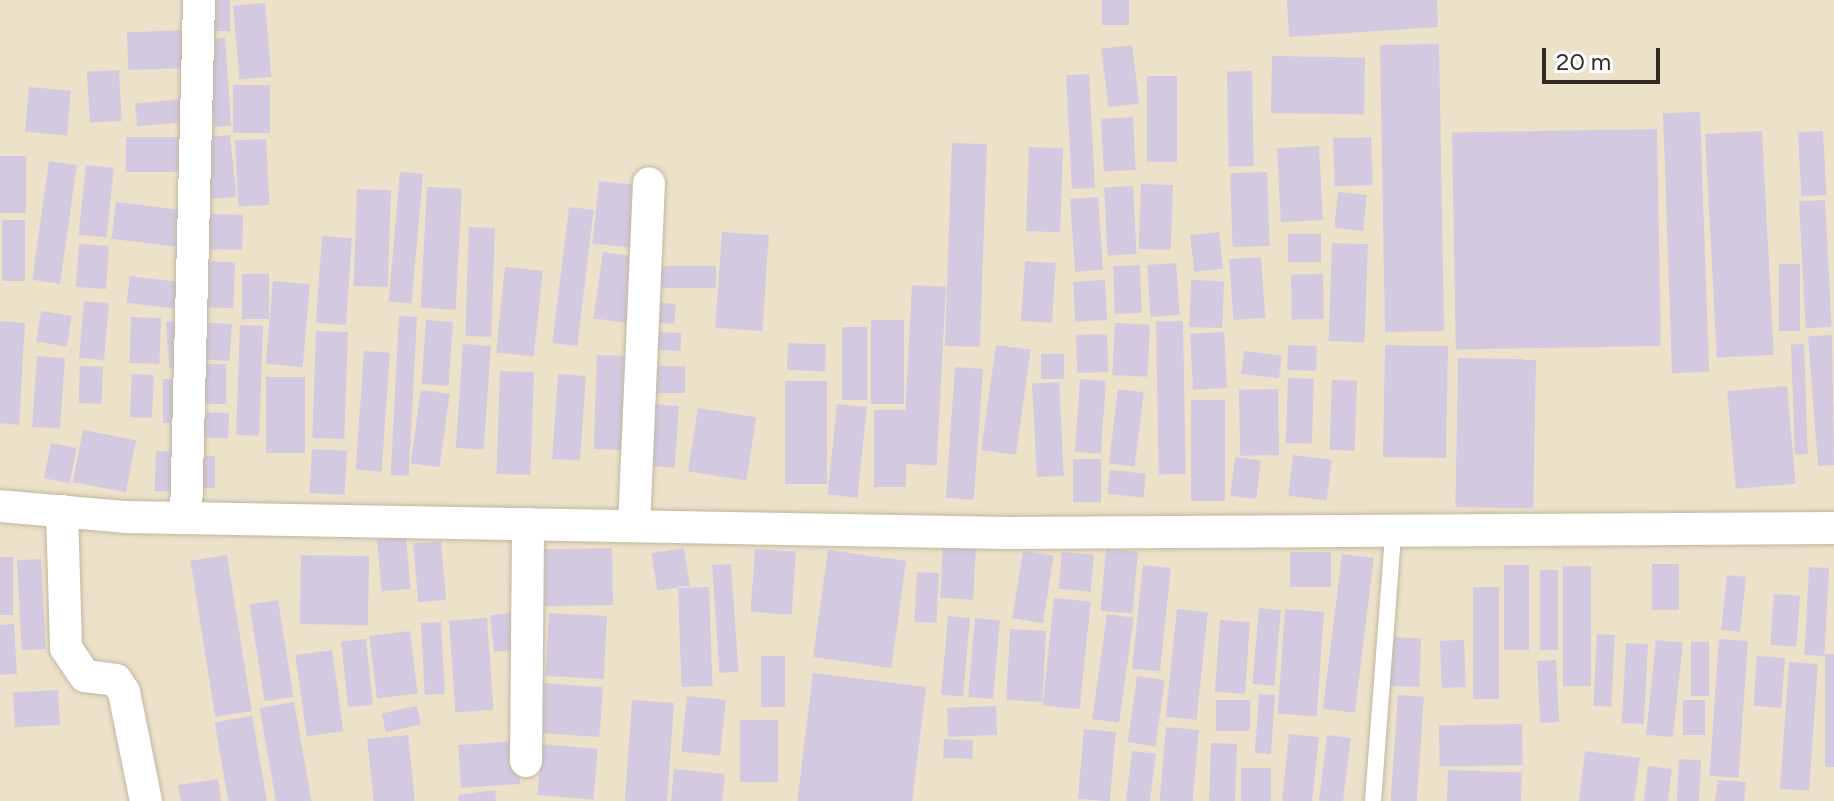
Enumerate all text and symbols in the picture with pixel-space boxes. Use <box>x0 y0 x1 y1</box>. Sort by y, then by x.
scale bar <box>1546 32 1664 82</box>
text: 20 m <box>1556 47 1611 76</box>

